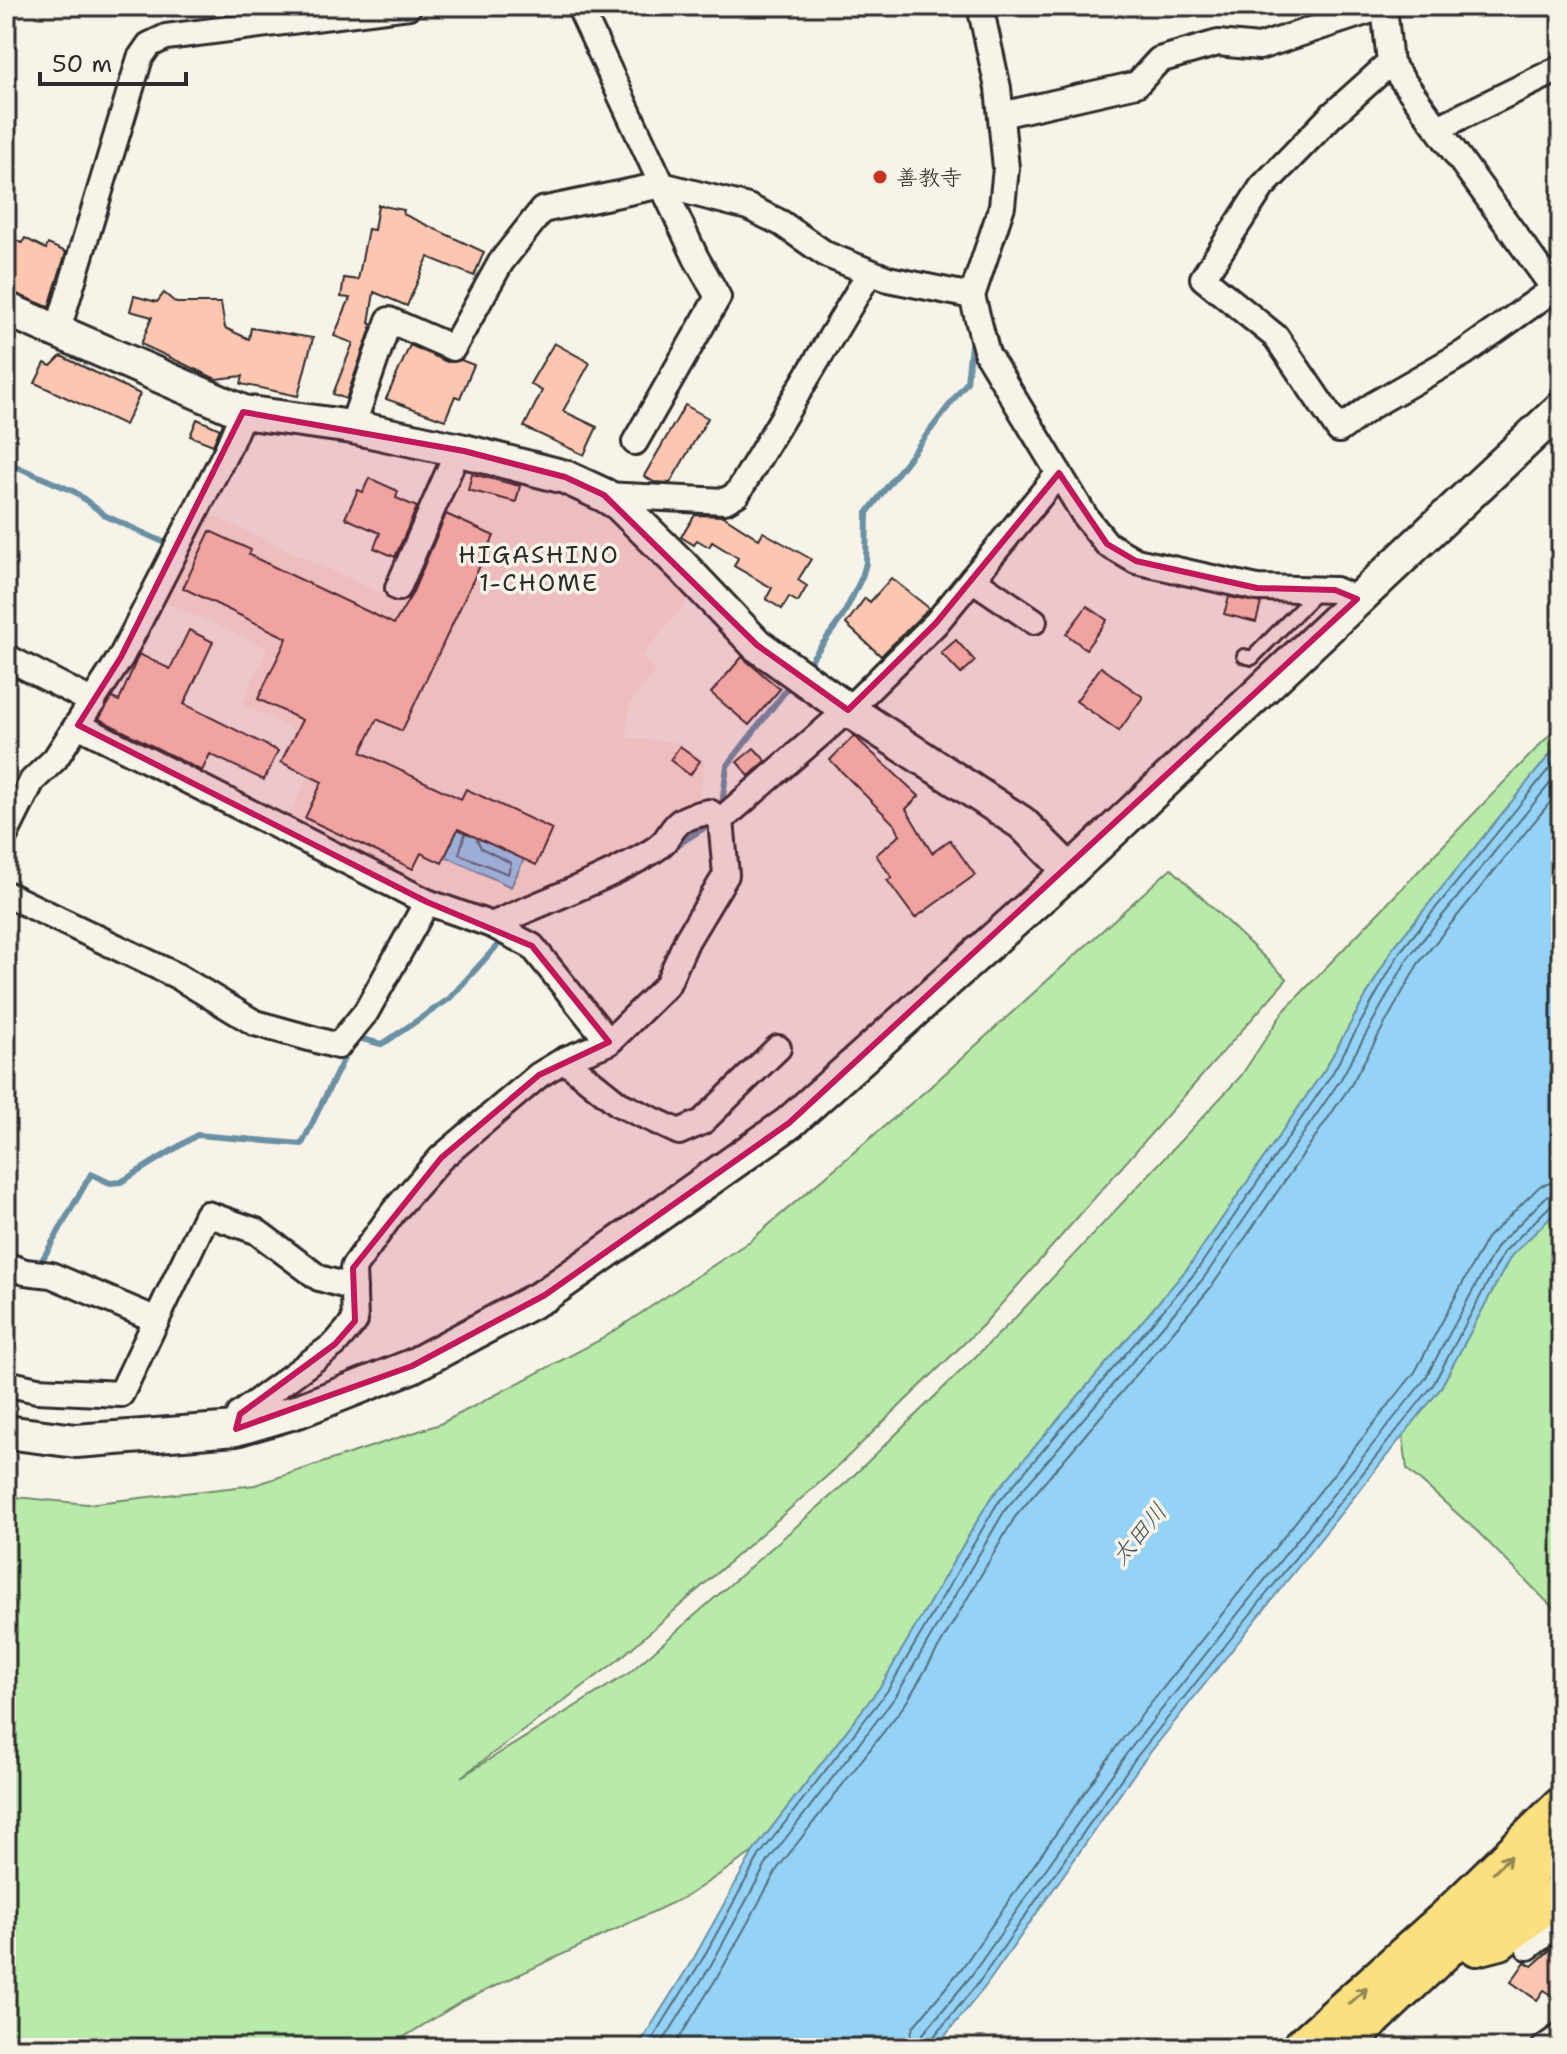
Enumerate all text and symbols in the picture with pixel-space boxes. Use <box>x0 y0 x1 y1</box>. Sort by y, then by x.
scale bar <box>40 36 186 86</box>
text: 50 m <box>52 48 112 80</box>
place label: 善教寺 <box>896 163 962 192</box>
marker: 善教寺 <box>871 168 889 186</box>
district label: HIGASHINO 1-CHOME <box>458 539 620 599</box>
water label: 太田川 <box>1104 1496 1174 1572</box>
one-way arrow <box>1492 1855 1511 1874</box>
one-way arrow <box>1348 1987 1368 2005</box>

